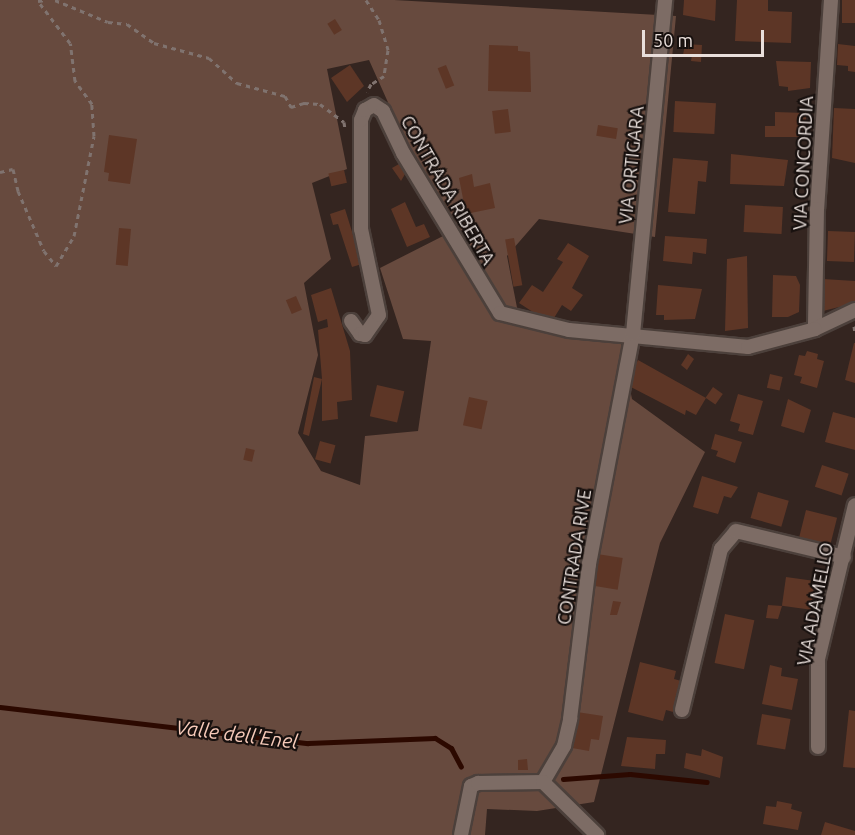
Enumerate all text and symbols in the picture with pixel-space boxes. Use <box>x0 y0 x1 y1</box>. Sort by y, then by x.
scale bar <box>645 18 766 56</box>
text: 50 m <box>653 30 693 50</box>
street label: VIA CONCORDIA <box>789 95 817 231</box>
street label: VIA ORTIGARA <box>614 105 648 225</box>
street label: CONTRADA RIBERTA <box>396 112 500 268</box>
street label: CONTRADA RIVE <box>553 488 595 626</box>
street label: VIA ADAMELLO <box>792 540 838 668</box>
water label: Valle dell'Enel <box>175 715 299 753</box>

